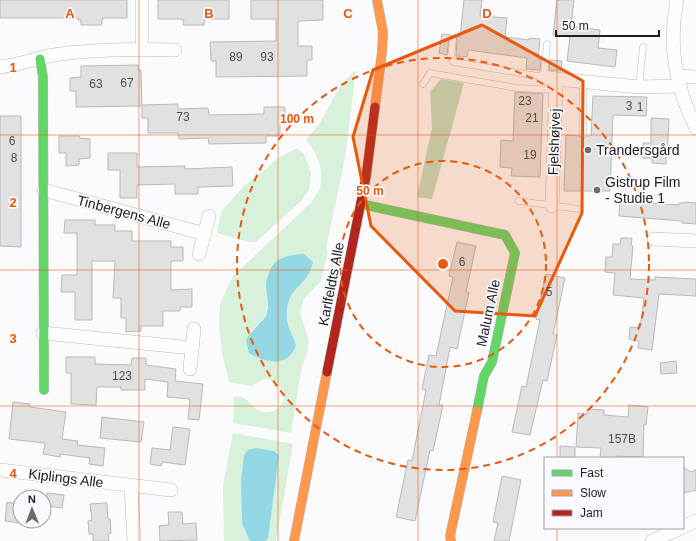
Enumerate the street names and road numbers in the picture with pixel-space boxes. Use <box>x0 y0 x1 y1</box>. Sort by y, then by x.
street label: Fjelshøjvej <box>545 108 563 176</box>
street label: Tinbergens Alle <box>76 192 173 232</box>
street label: Karlfeldts Alle <box>315 241 347 327</box>
street label: Malum Alle <box>473 278 503 348</box>
street label: Kiplings Alle <box>28 465 105 491</box>

